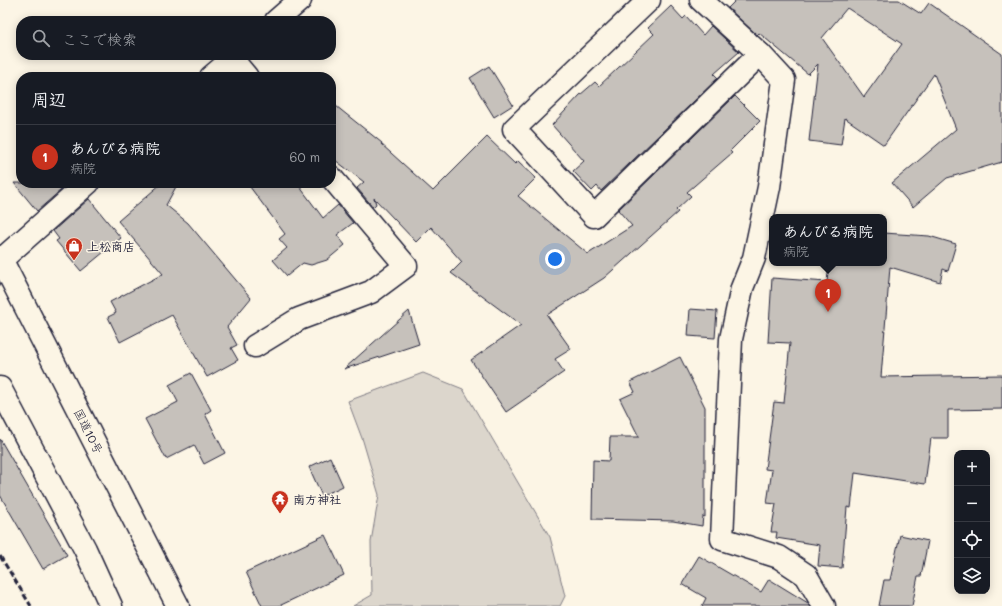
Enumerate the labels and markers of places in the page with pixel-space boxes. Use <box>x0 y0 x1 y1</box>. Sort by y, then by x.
shop icon: 上松商店 <box>64 236 84 261</box>
place label: 上松商店 <box>87 238 135 254</box>
pin: 1 <box>815 279 841 312</box>
temple icon: 南方神社 <box>270 489 290 514</box>
place label: 南方神社 <box>293 491 341 507</box>

